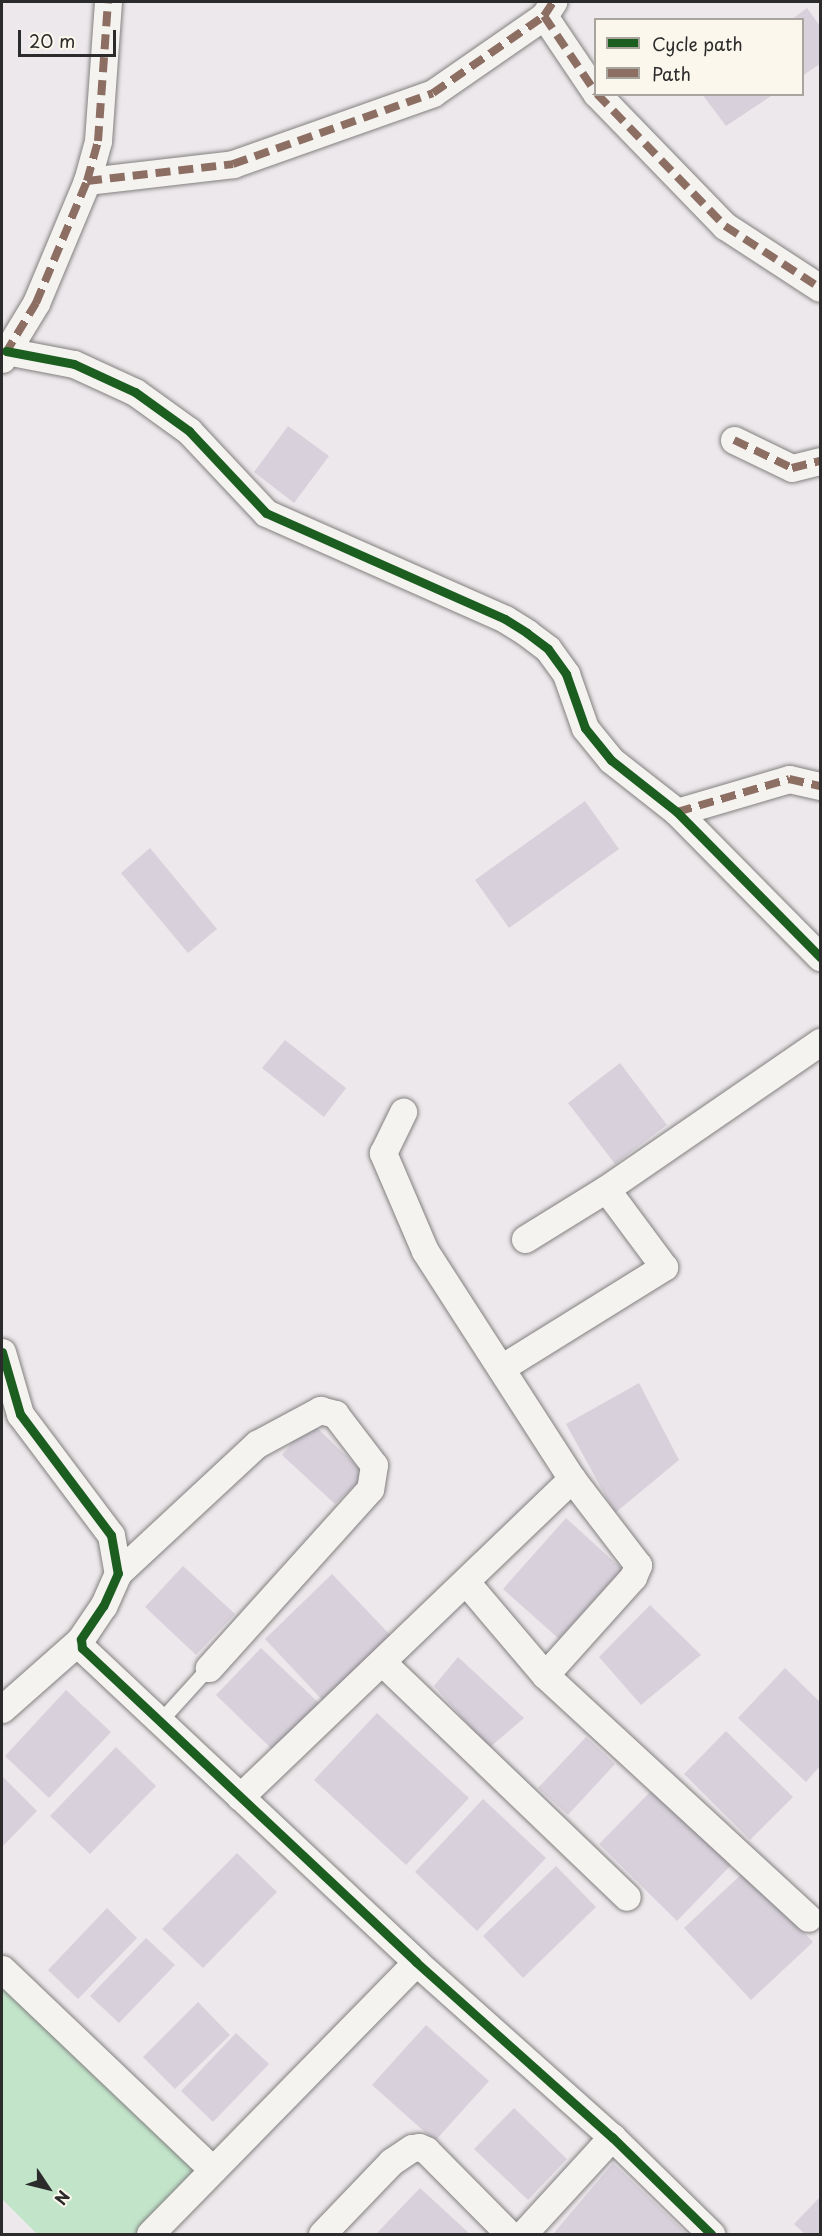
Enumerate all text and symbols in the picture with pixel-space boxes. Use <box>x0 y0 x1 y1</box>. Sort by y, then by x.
scale bar <box>21 18 118 56</box>
legend <box>594 18 804 96</box>
text: 20 m <box>29 27 75 54</box>
text: Cycle path <box>652 30 743 57</box>
text: Path <box>652 60 691 87</box>
north arrow <box>18 2158 78 2218</box>
text: N <box>49 2186 76 2210</box>

